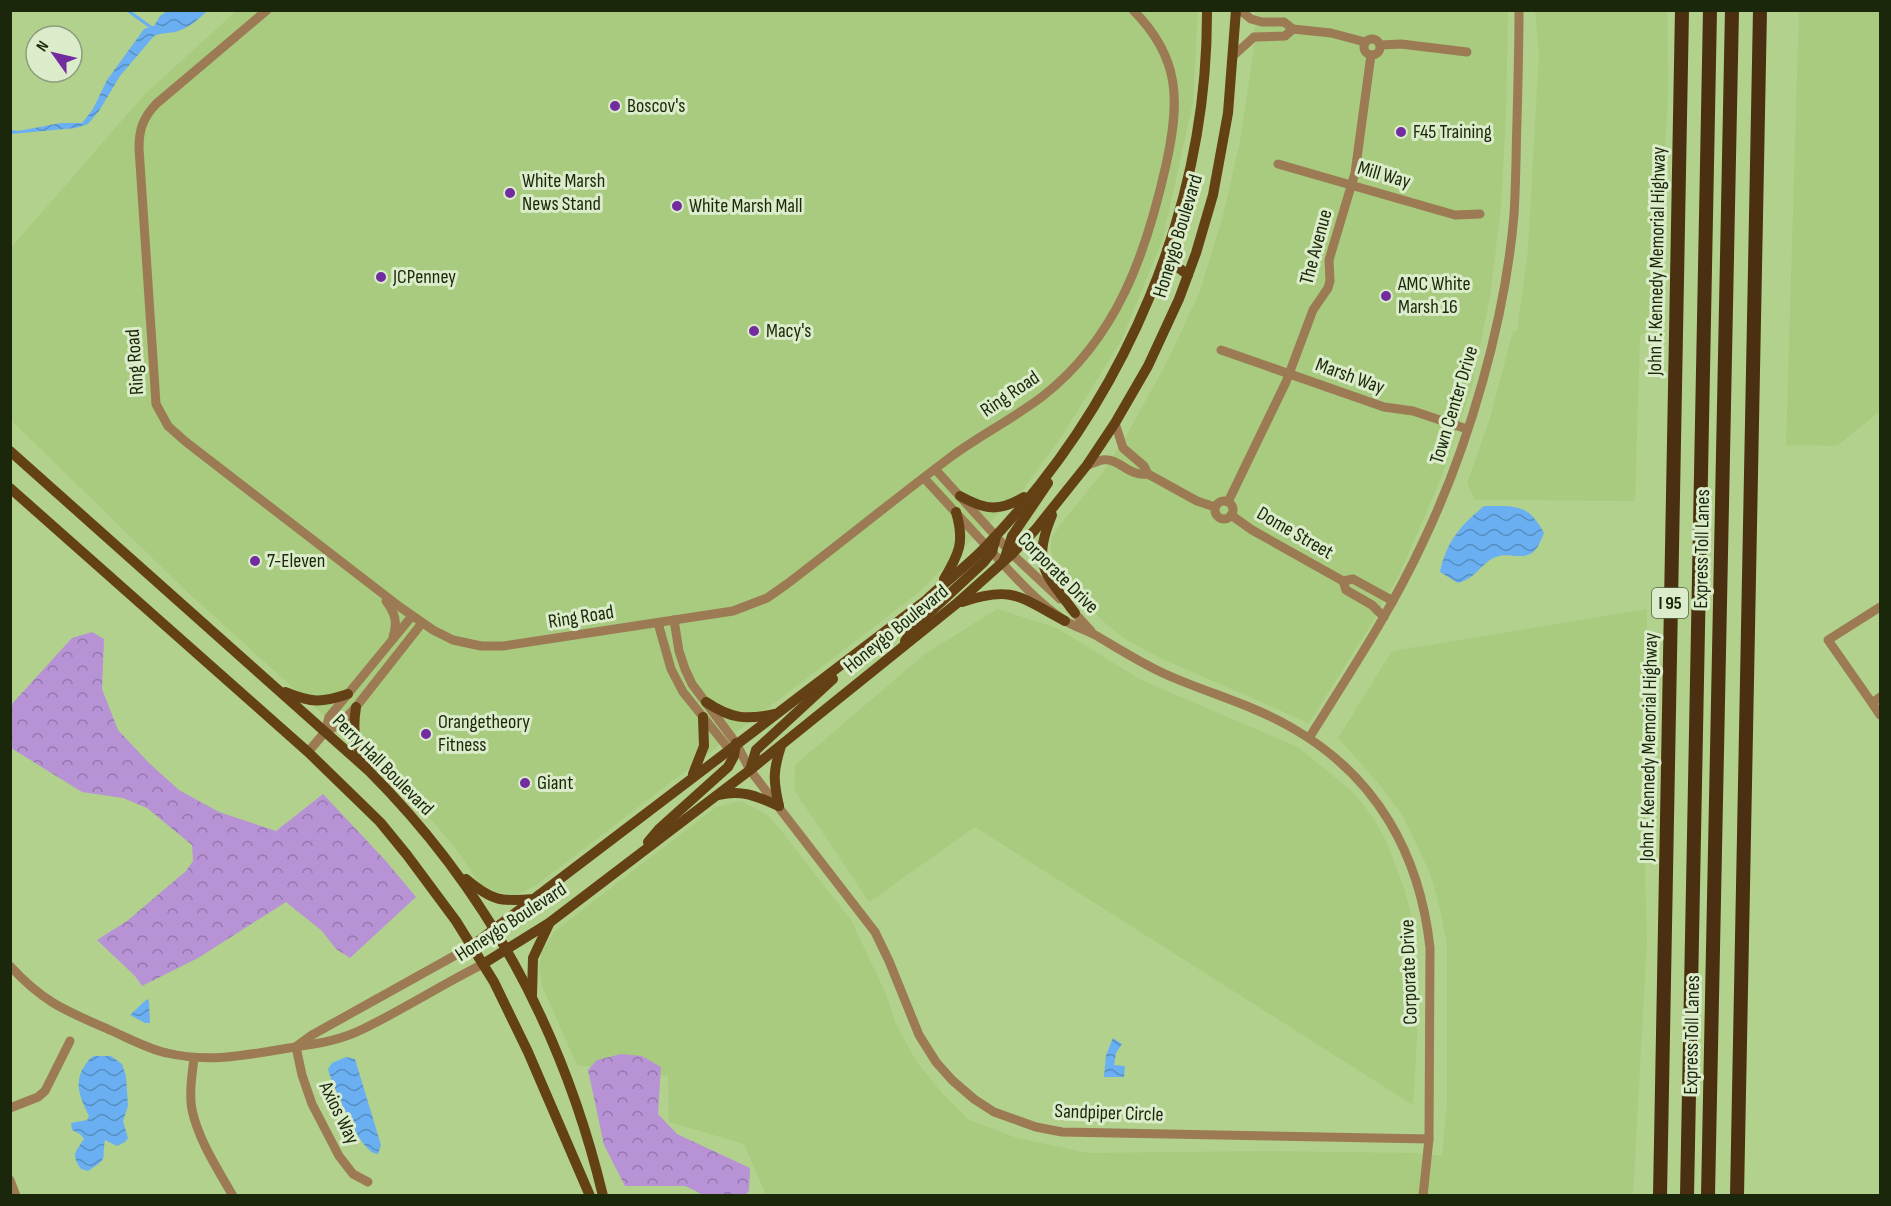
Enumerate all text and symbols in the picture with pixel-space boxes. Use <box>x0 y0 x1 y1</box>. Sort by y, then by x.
north arrow <box>24 24 84 84</box>
text: N <box>33 38 53 55</box>
place label: Boscov's <box>627 94 686 118</box>
marker: Boscov's <box>608 99 622 113</box>
place label: F45 Training <box>1413 120 1492 144</box>
marker: F45 Training <box>1394 125 1408 139</box>
street label: John F. Kennedy Memorial Highway <box>1643 146 1671 377</box>
street label: Mill Way <box>1355 156 1414 194</box>
place label: White Marsh News Stand <box>522 169 605 216</box>
street label: Honeygo Boulevard <box>1148 171 1208 301</box>
marker: White Marsh News Stand <box>503 186 517 200</box>
place label: White Marsh Mall <box>689 194 802 218</box>
marker: White Marsh Mall <box>670 199 684 213</box>
street label: The Avenue <box>1294 207 1338 287</box>
place label: JCPenney <box>392 265 456 289</box>
marker: JCPenney <box>374 270 388 284</box>
place label: AMC White Marsh 16 <box>1397 272 1471 319</box>
marker: AMC White Marsh 16 <box>1379 289 1393 303</box>
place label: Macy's <box>766 319 812 343</box>
marker: Macy's <box>747 324 761 338</box>
street label: Ring Road <box>121 328 149 396</box>
street label: Town Center Drive <box>1425 343 1483 467</box>
street label: Marsh Way <box>1312 352 1388 400</box>
street label: Ring Road <box>976 366 1044 422</box>
street label: Express Toll Lanes <box>1689 489 1715 609</box>
street label: Dome Street <box>1252 502 1338 564</box>
street label: Corporate Drive <box>1012 527 1104 619</box>
place label: 7-Eleven <box>267 549 325 573</box>
marker: 7-Eleven <box>248 554 262 568</box>
street label: Honeygo Boulevard <box>839 580 953 678</box>
road number: I 95 <box>1652 588 1688 618</box>
street label: Ring Road <box>547 600 615 634</box>
street label: John F. Kennedy Memorial Highway <box>1635 632 1663 863</box>
street label: Perry Hall Boulevard <box>327 709 439 821</box>
place label: Orangetheory Fitness <box>438 710 530 757</box>
marker: Orangetheory Fitness <box>419 727 433 741</box>
place label: Giant <box>537 771 573 795</box>
marker: Giant <box>518 776 532 790</box>
street label: Honeygo Boulevard <box>451 877 571 967</box>
street label: Corporate Drive <box>1395 919 1423 1025</box>
street label: Express Toll Lanes <box>1679 975 1705 1095</box>
street label: Axios Way <box>313 1077 364 1148</box>
street label: Sandpiper Circle <box>1054 1099 1164 1127</box>

